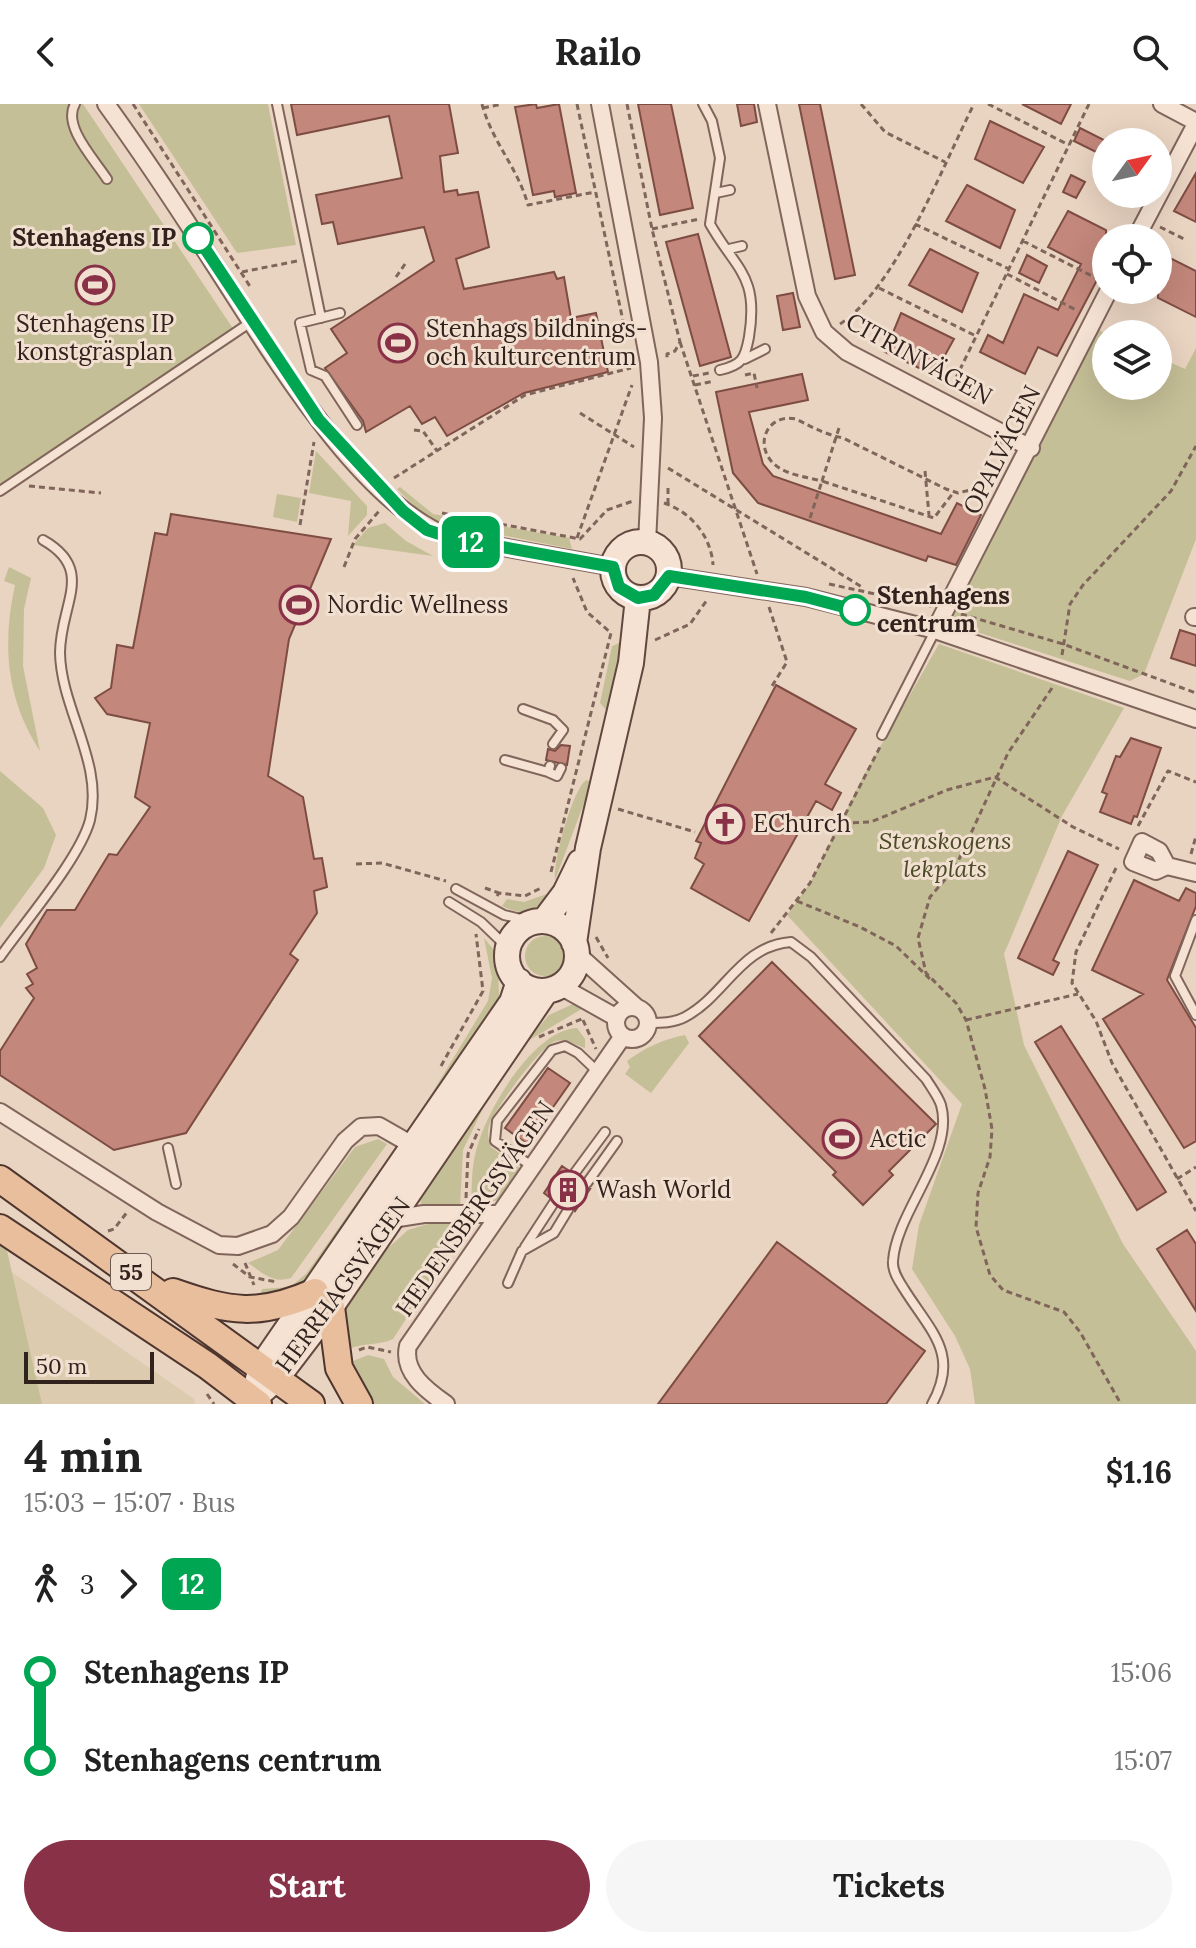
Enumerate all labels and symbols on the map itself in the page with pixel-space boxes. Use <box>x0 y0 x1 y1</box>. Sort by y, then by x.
north arrow <box>1092 128 1172 208</box>
place label: Stenhagens IP <box>12 222 176 253</box>
marker: Stenhagens IP <box>183 223 213 253</box>
sports icon: Stenhagens IP konstgräsplan <box>74 264 116 306</box>
street label: CITRINVÄGEN <box>841 306 998 412</box>
place label: Stenhagens IP konstgräsplan <box>16 308 174 367</box>
place label: Stenhags bildnings- och kulturcentrum <box>426 313 647 372</box>
sports icon: Stenhags bildnings- och kulturcentrum <box>377 322 419 364</box>
street label: OPALVÄGEN <box>956 380 1047 520</box>
line badge: 12 <box>435 516 507 568</box>
place label: Stenhagens centrum <box>877 580 1010 639</box>
sports icon: Nordic Wellness <box>278 584 320 626</box>
place label: Nordic Wellness <box>327 589 508 620</box>
marker: Stenhagens centrum <box>840 595 870 625</box>
church icon: EChurch <box>704 803 746 845</box>
place label: EChurch <box>753 808 851 839</box>
park label: Stenskogens lekplats <box>879 825 1011 884</box>
street label: HEDENSBERGSVÄGEN <box>389 1095 561 1322</box>
sports icon: Actic <box>821 1118 863 1160</box>
place label: Actic <box>869 1123 926 1154</box>
building icon: Wash World <box>547 1169 589 1211</box>
place label: Wash World <box>596 1174 731 1205</box>
street label: HERRHAGSVÄGEN <box>268 1191 417 1379</box>
road number: 55 <box>111 1254 151 1290</box>
scale bar <box>24 1348 154 1384</box>

